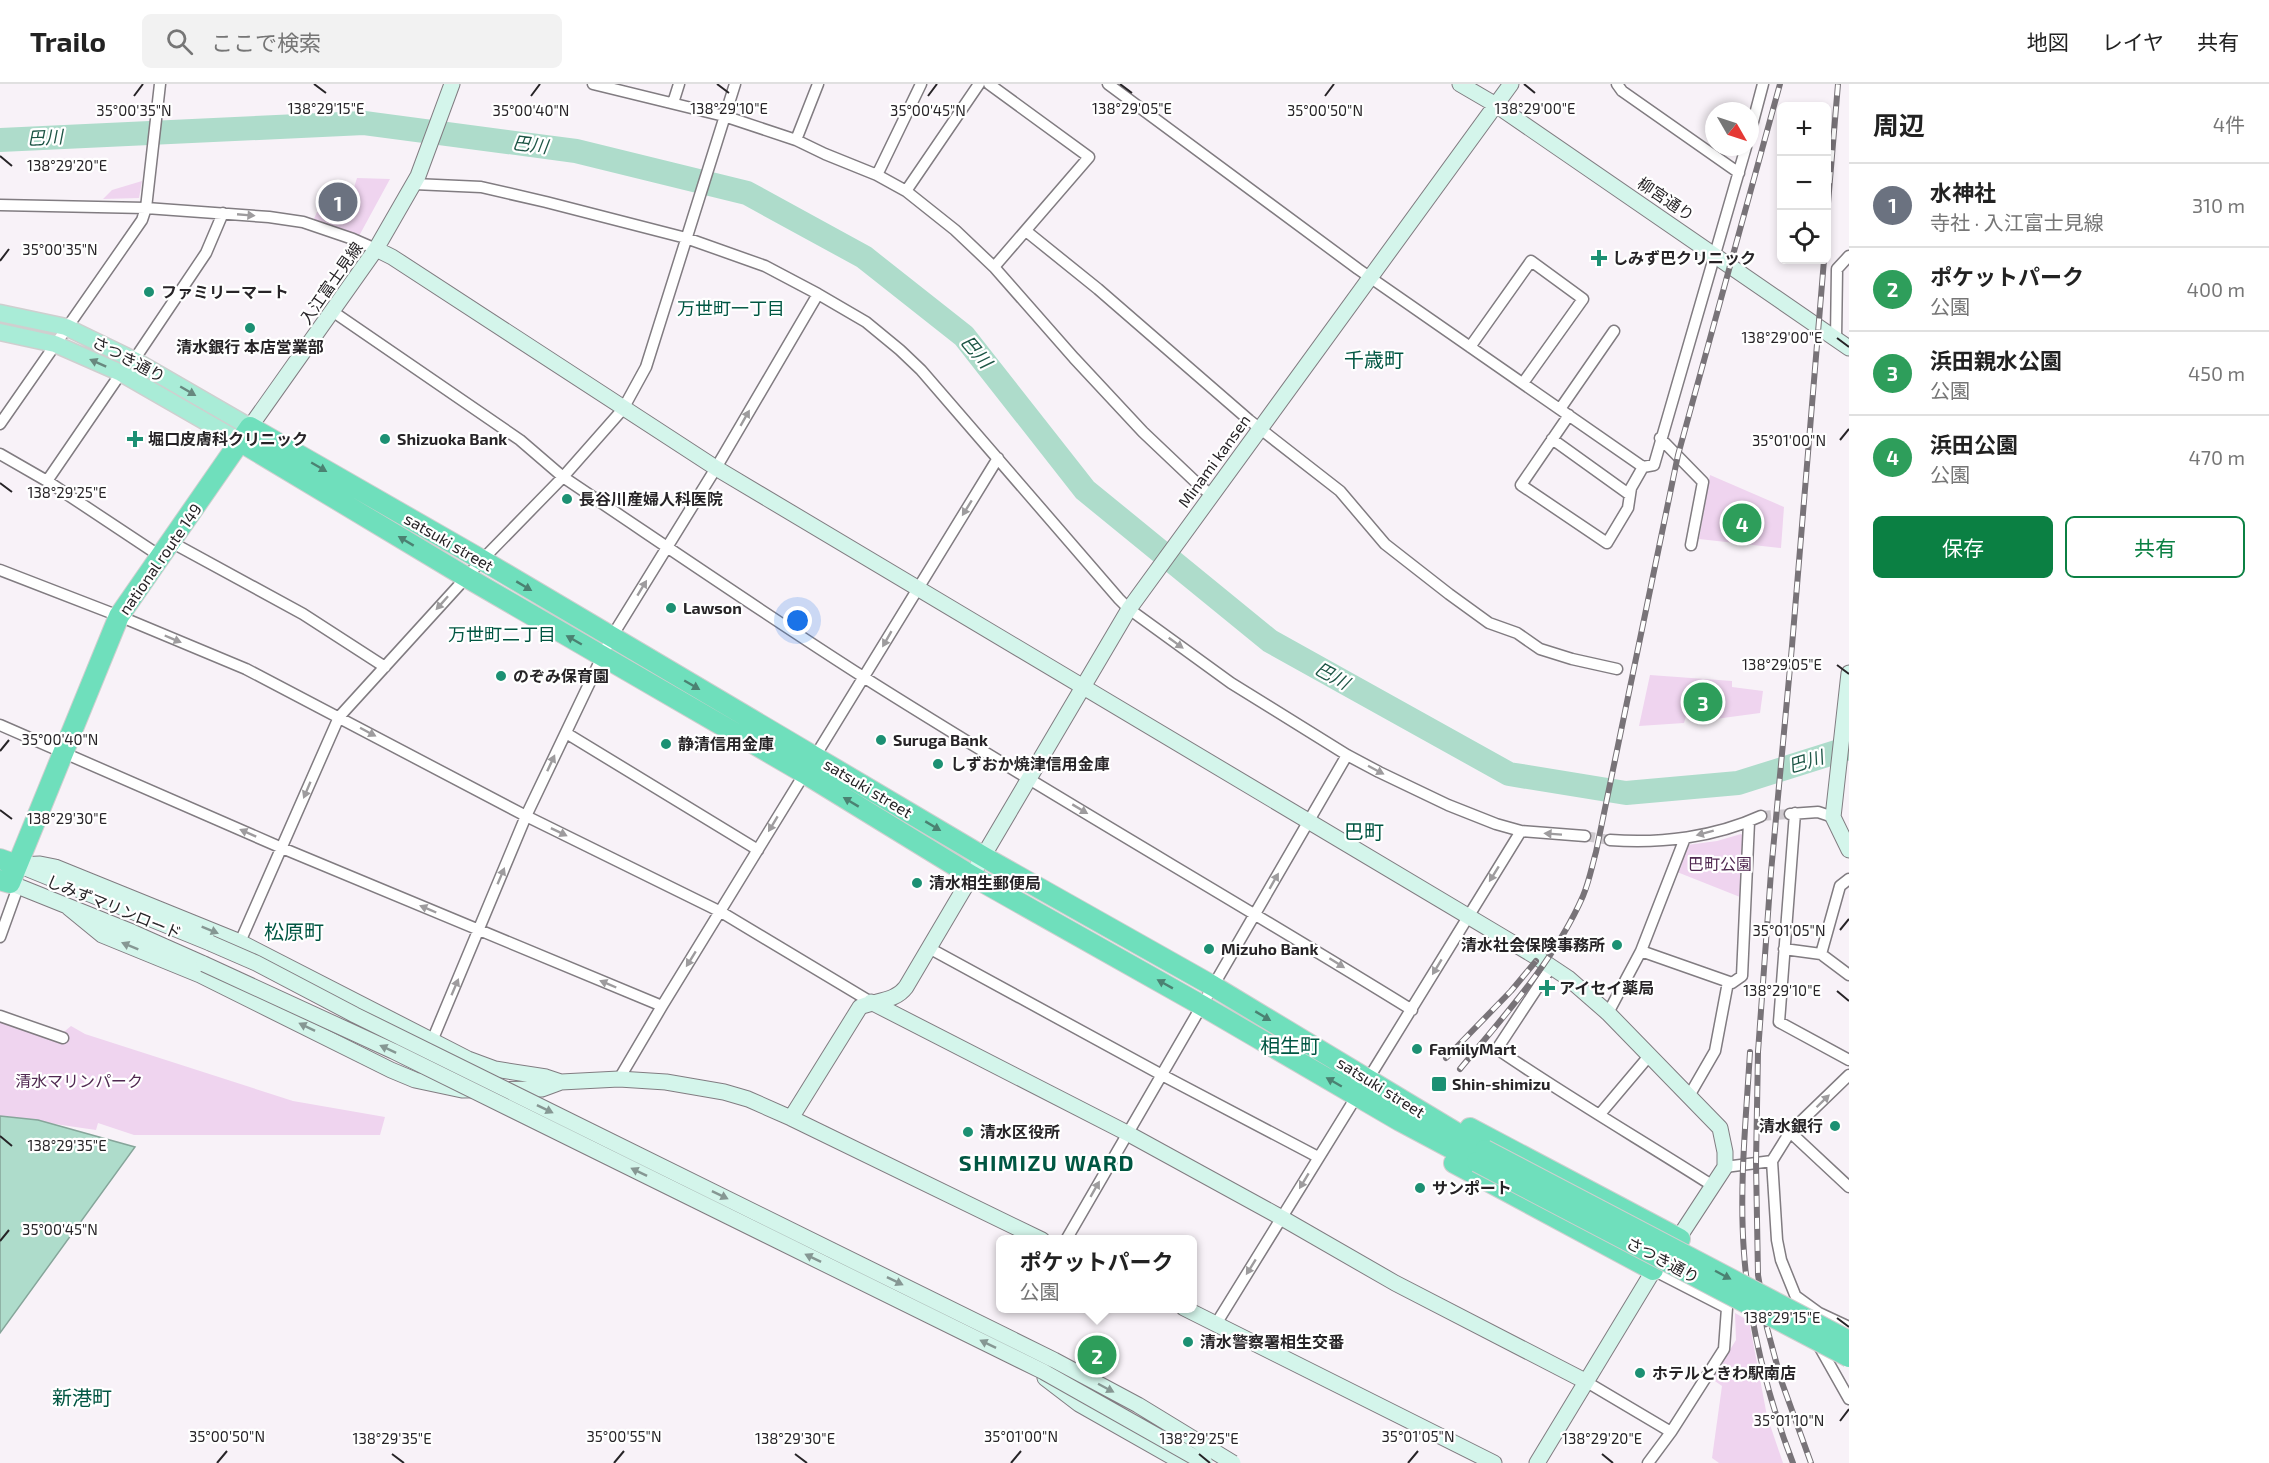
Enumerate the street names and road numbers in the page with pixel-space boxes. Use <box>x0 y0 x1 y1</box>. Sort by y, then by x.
street label: 柳宮通り <box>1634 173 1698 224</box>
street label: 入江富士見線 <box>295 238 366 327</box>
street label: さつき通り <box>89 331 169 386</box>
street label: Minami kansen <box>1174 411 1254 511</box>
street label: national route 149 <box>114 500 205 618</box>
street label: satsuki street <box>401 508 497 575</box>
street label: satsuki street <box>821 754 916 821</box>
street label: しみずマリンロード <box>44 871 185 942</box>
street label: satsuki street <box>1334 1052 1429 1121</box>
street label: さつき通り <box>1623 1232 1703 1287</box>

